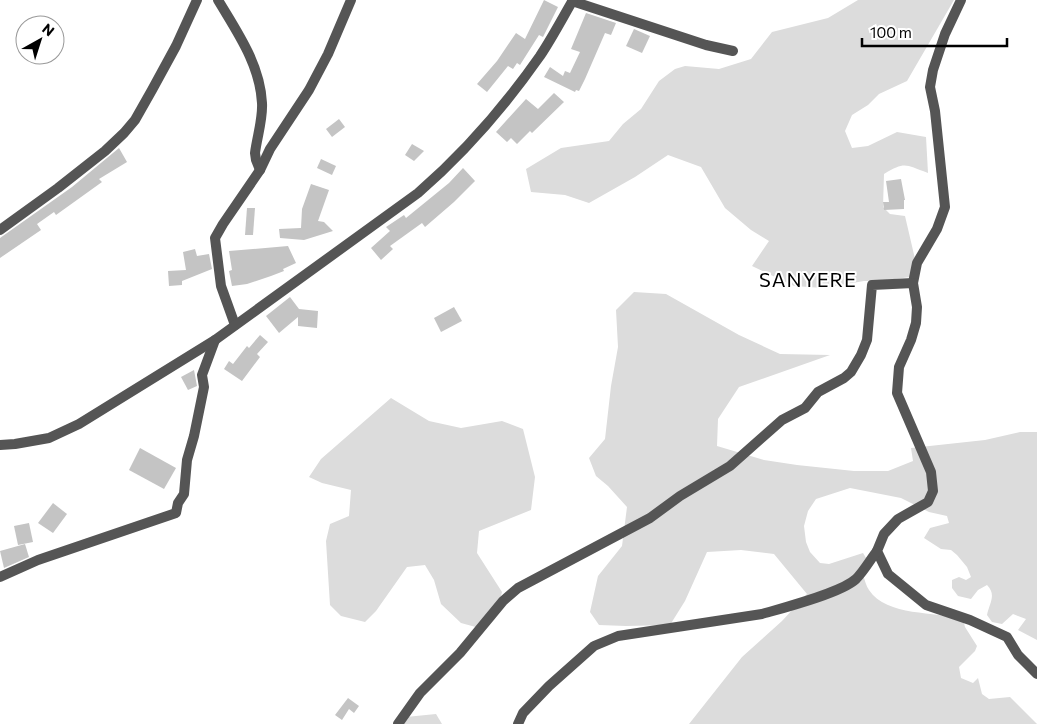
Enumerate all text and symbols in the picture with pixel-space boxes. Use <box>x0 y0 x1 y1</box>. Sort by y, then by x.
north arrow <box>15 15 65 65</box>
scale bar <box>862 15 1007 47</box>
text: N <box>39 20 58 39</box>
text: 100 m <box>870 23 912 41</box>
district label: SANYERE <box>759 267 857 291</box>

